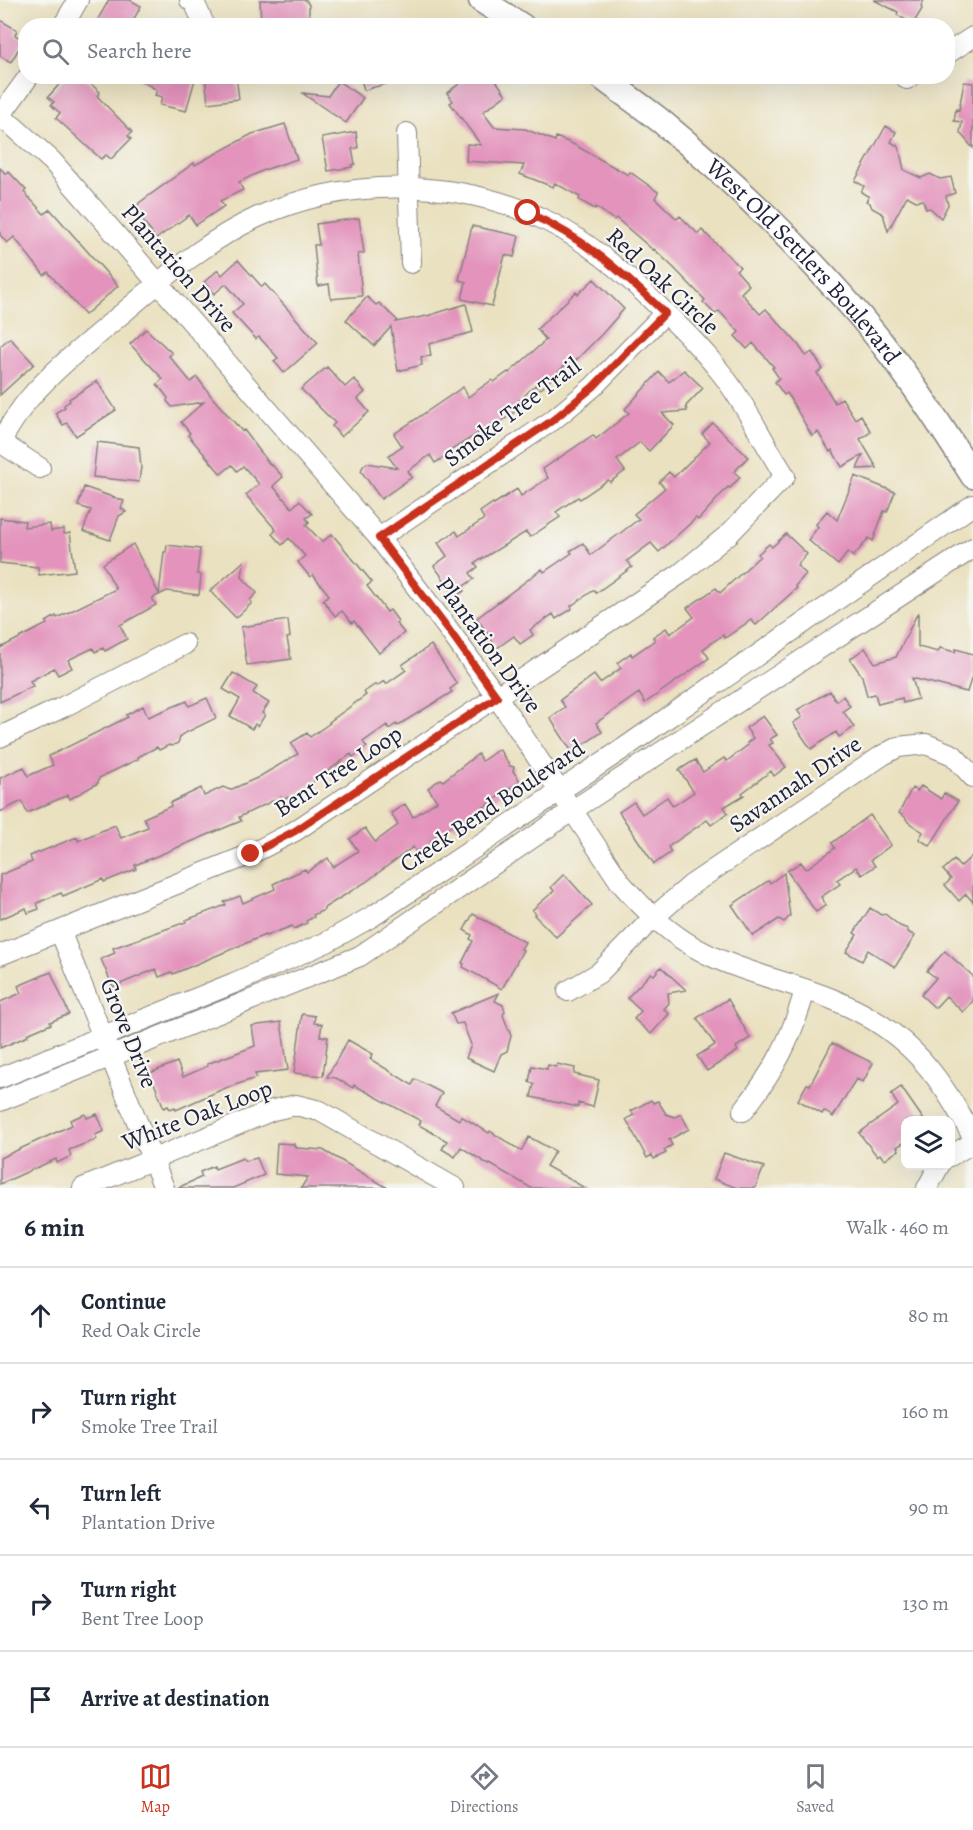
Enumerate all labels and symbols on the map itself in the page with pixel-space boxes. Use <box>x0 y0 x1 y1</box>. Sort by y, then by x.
street label: West Old Settlers Boulevard <box>698 150 908 371</box>
street label: Plantation Drive <box>114 197 244 339</box>
route start <box>514 199 540 225</box>
street label: Red Oak Circle <box>599 220 727 342</box>
street label: Smoke Tree Trail <box>437 350 587 474</box>
street label: Plantation Drive <box>429 570 549 720</box>
street label: Bent Tree Loop <box>268 718 408 824</box>
street label: Savannah Drive <box>722 728 868 840</box>
street label: Creek Bend Boulevard <box>393 732 591 880</box>
route end <box>237 840 263 866</box>
street label: Grove Drive <box>92 973 166 1093</box>
street label: White Oak Loop <box>116 1072 277 1159</box>

